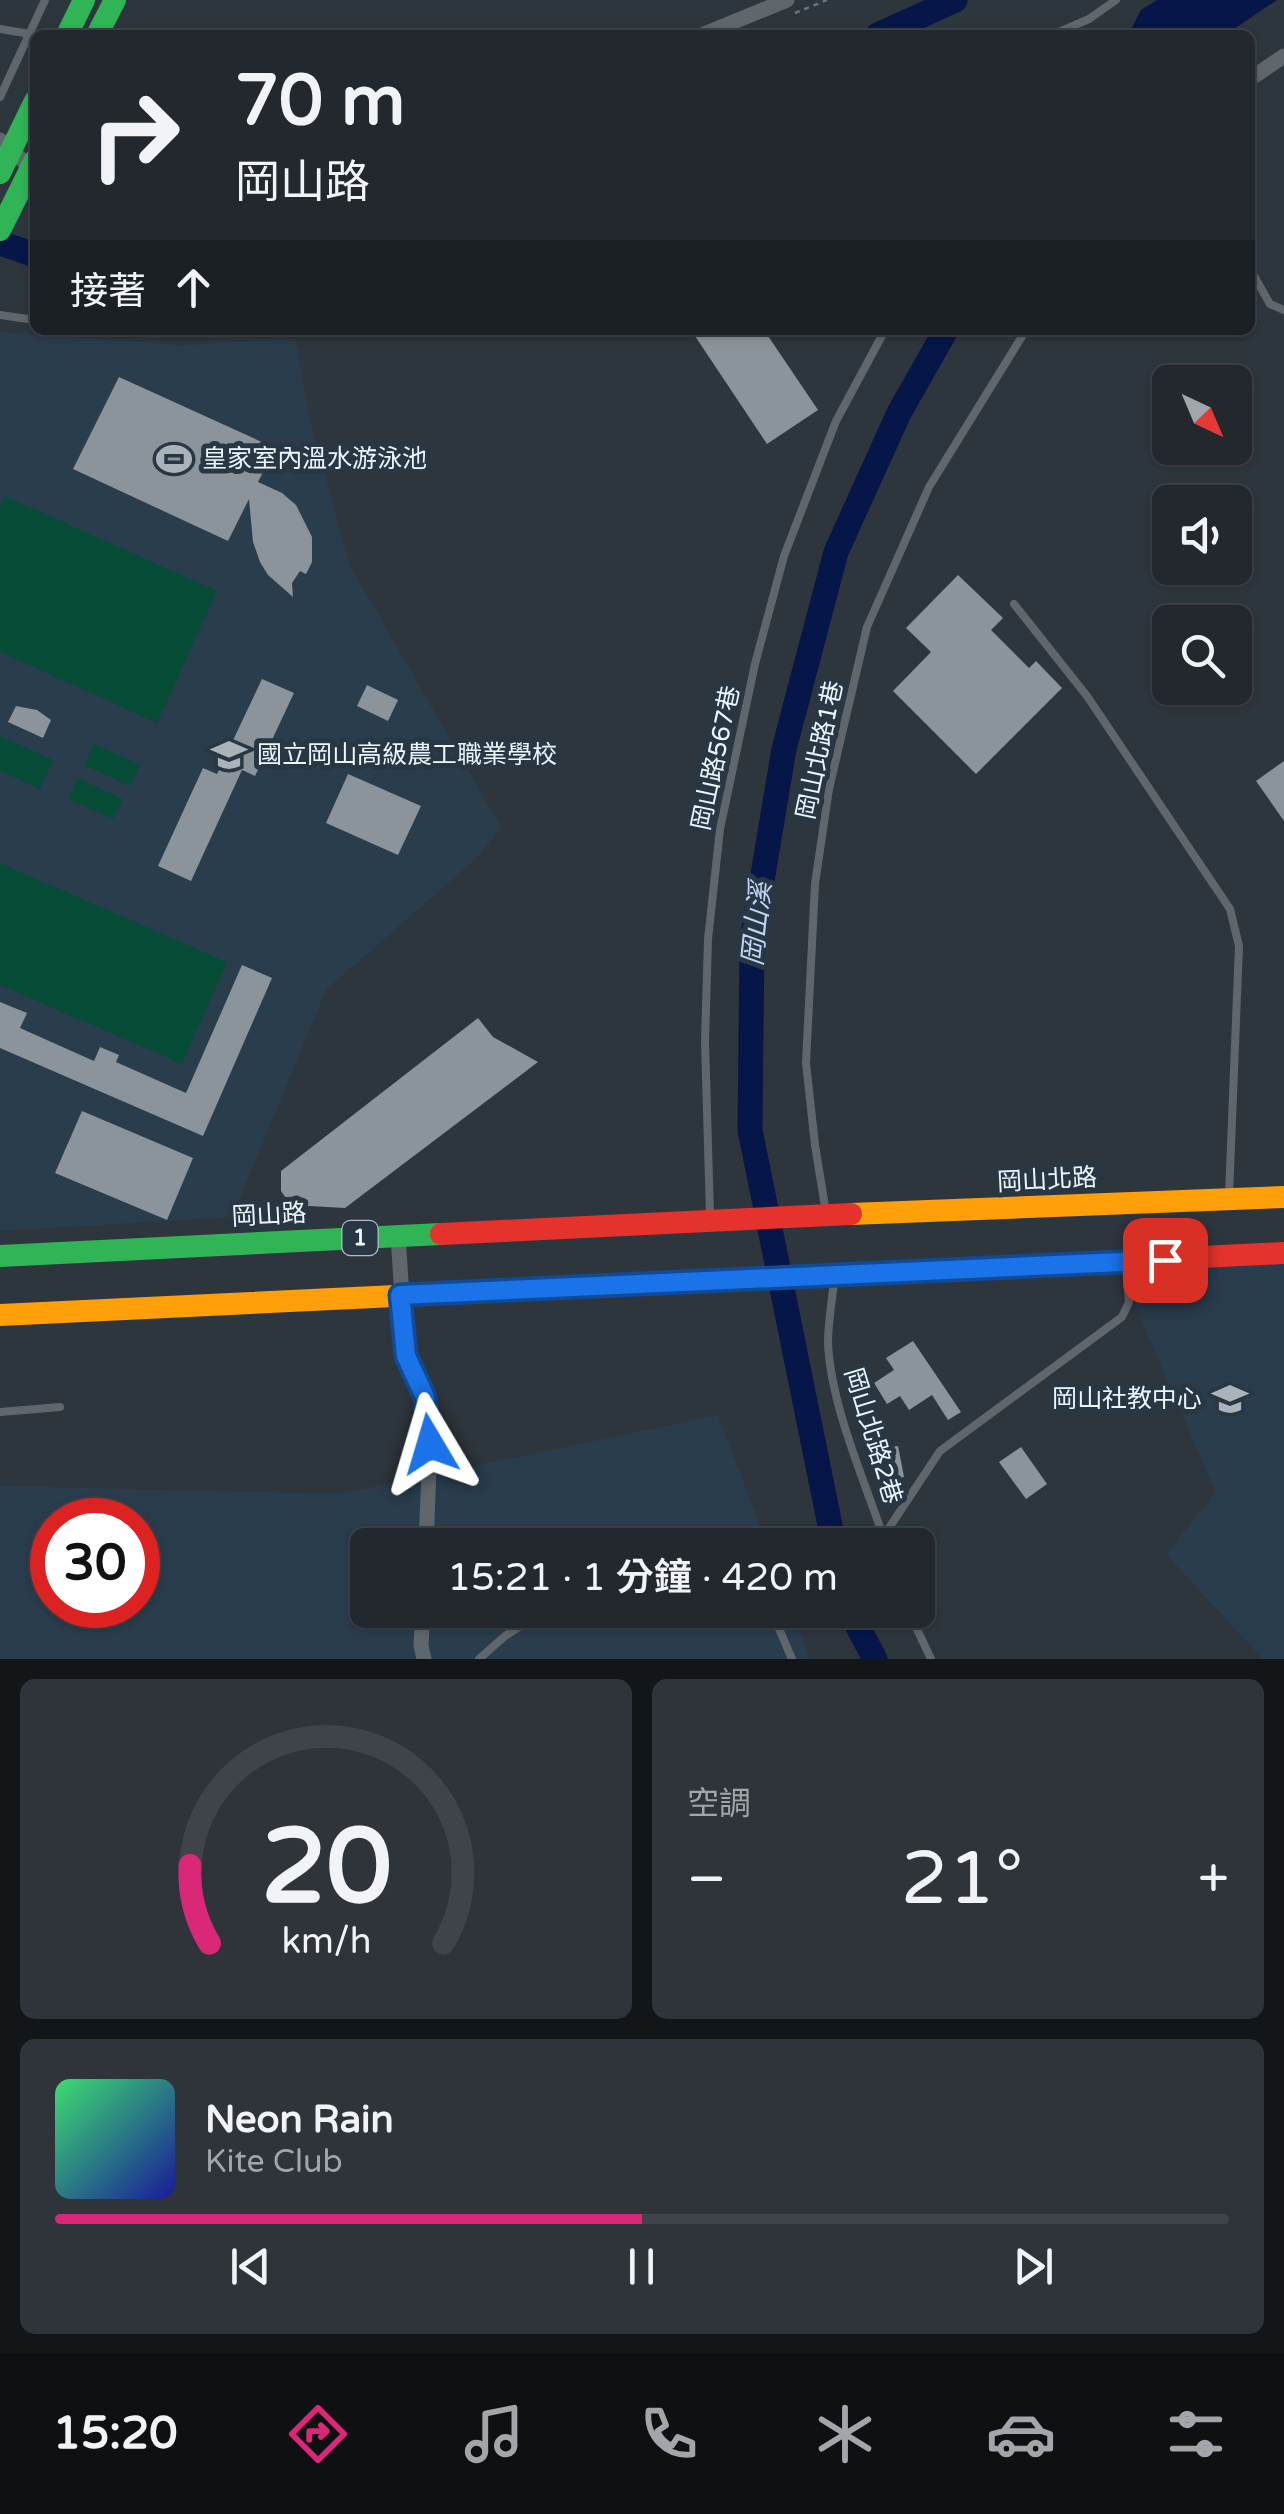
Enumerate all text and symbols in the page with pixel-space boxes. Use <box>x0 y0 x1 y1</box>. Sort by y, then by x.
text: 70 m <box>235 60 405 144</box>
icon: right <box>70 70 200 200</box>
text: 岡山路 <box>235 156 370 210</box>
icon: ahead <box>166 260 221 315</box>
text: 接著 <box>70 269 146 315</box>
north arrow <box>1152 365 1252 465</box>
map controls <box>1152 365 1252 705</box>
sports icon: 皇家室內溫水游泳池 <box>155 440 193 478</box>
place label: 皇家室內溫水游泳池 <box>202 444 427 474</box>
button: sound <box>1152 485 1252 585</box>
button: search <box>1152 605 1252 705</box>
street label: 岡山北路1巷 <box>791 678 849 822</box>
street label: 岡山路567巷 <box>686 683 746 833</box>
school or university icon: 國立岡山高級農工職業學校 <box>210 736 248 774</box>
place label: 國立岡山高級農工職業學校 <box>257 740 557 770</box>
water label: 岡山溪 <box>736 876 779 968</box>
street label: 岡山北路 <box>996 1162 1098 1198</box>
street label: 岡山路 <box>231 1198 307 1232</box>
pin <box>1123 1218 1208 1303</box>
road number: 1 <box>342 1221 378 1255</box>
icon: arrive <box>1138 1233 1193 1288</box>
street label: 岡山北路2巷 <box>838 1364 908 1508</box>
school or university icon: 岡山社教中心 <box>1211 1380 1249 1418</box>
place label: 岡山社教中心 <box>1052 1384 1202 1414</box>
position arrow <box>378 1392 482 1496</box>
speed limit sign: 30 <box>30 1498 160 1628</box>
text: 15:21 · 1 分鐘 · 420 m <box>447 1555 838 1601</box>
text: 空調 <box>687 1785 751 1823</box>
text: 20 <box>261 1806 391 1931</box>
text: 21° <box>901 1834 1023 1924</box>
text: − <box>687 1847 726 1913</box>
text: + <box>1198 1847 1229 1913</box>
text: km/h <box>281 1920 371 1963</box>
text: Neon Rain <box>205 2097 394 2143</box>
text: Kite Club <box>205 2143 343 2181</box>
icon: previous <box>223 2239 278 2294</box>
icon: pause <box>614 2239 669 2294</box>
icon: next <box>1006 2239 1061 2294</box>
icon: directions <box>283 2399 353 2469</box>
icon: music <box>459 2399 529 2469</box>
icon: phone <box>634 2399 704 2469</box>
icon: climate <box>810 2399 880 2469</box>
icon: car <box>986 2399 1056 2469</box>
icon: filters <box>1161 2399 1231 2469</box>
text: 15:20 <box>53 2407 178 2461</box>

